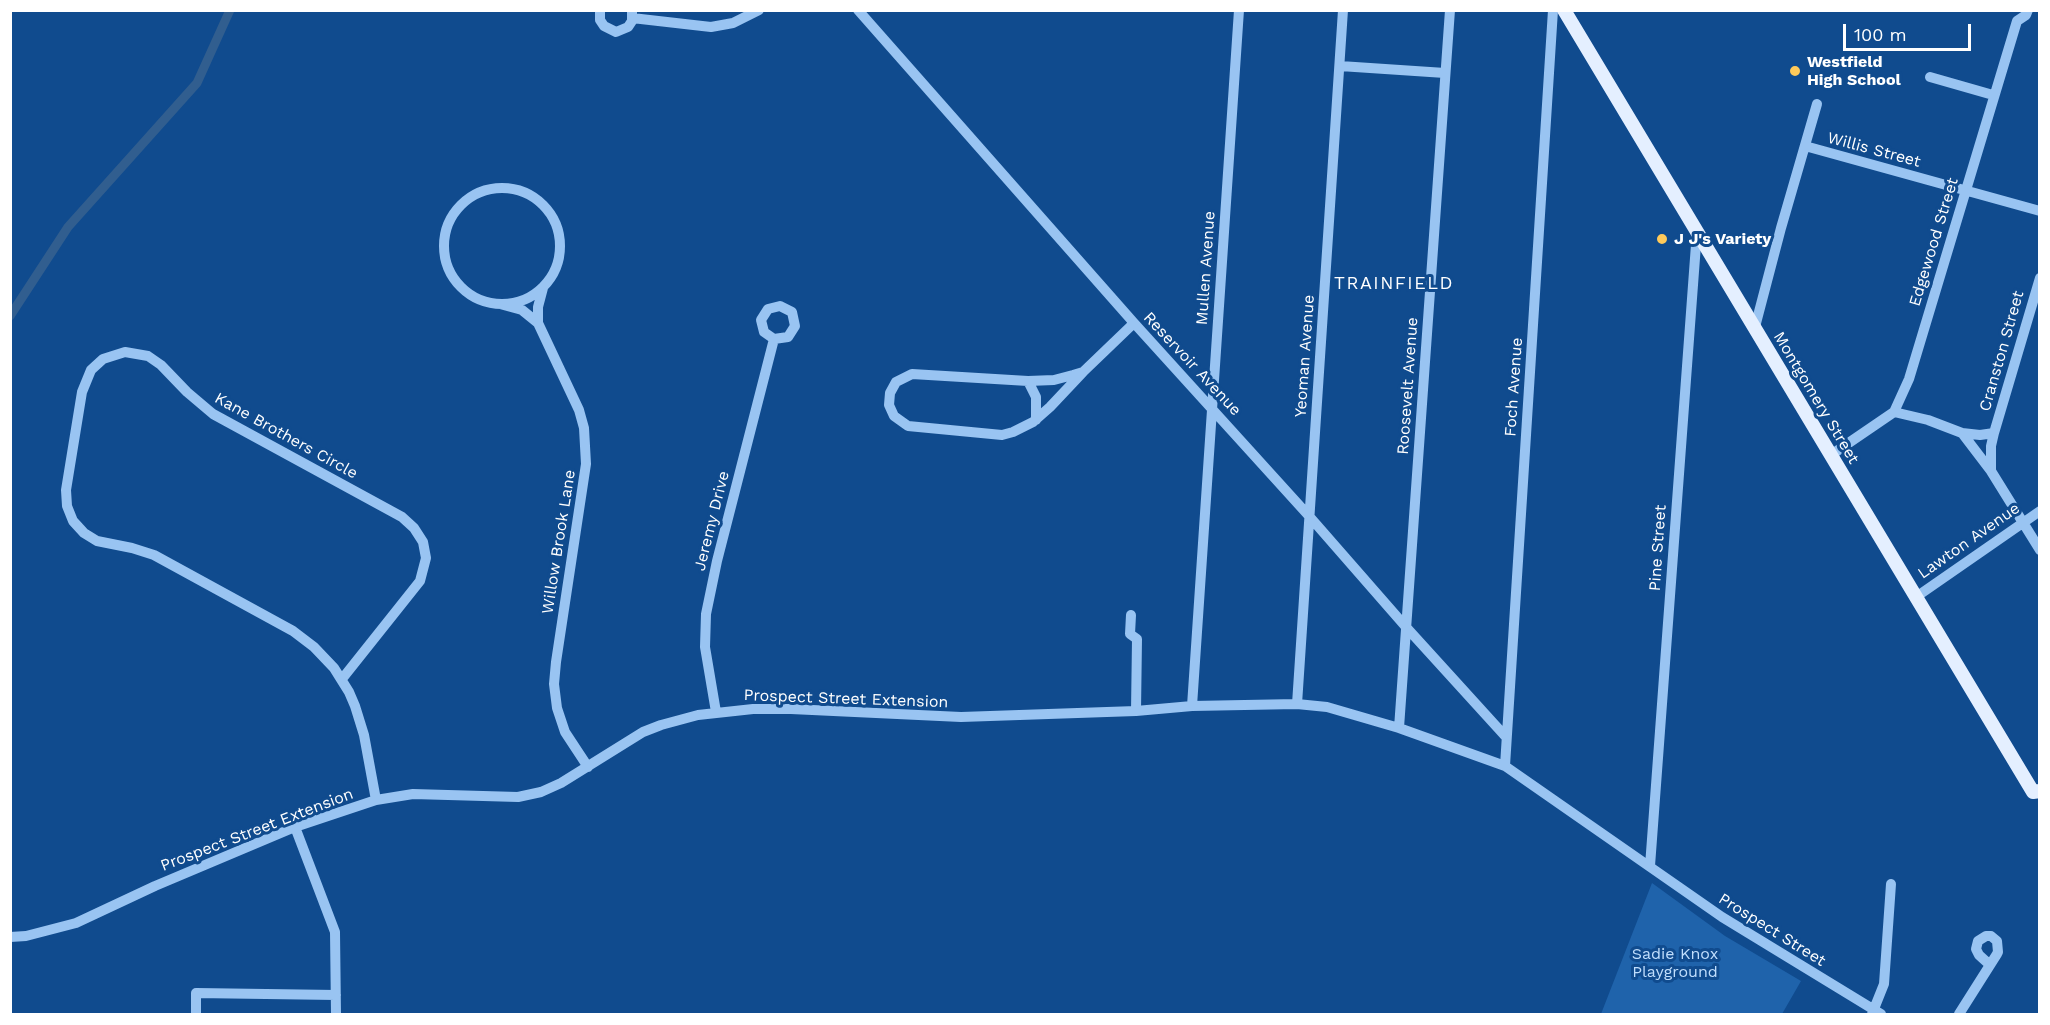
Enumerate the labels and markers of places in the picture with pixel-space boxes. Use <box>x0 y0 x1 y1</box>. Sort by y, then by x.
place label: Westfield High School <box>1807 52 1901 90</box>
marker: Westfield High School <box>1788 64 1802 78</box>
place label: J J's Variety <box>1674 229 1771 249</box>
marker: J J's Variety <box>1655 232 1669 246</box>

